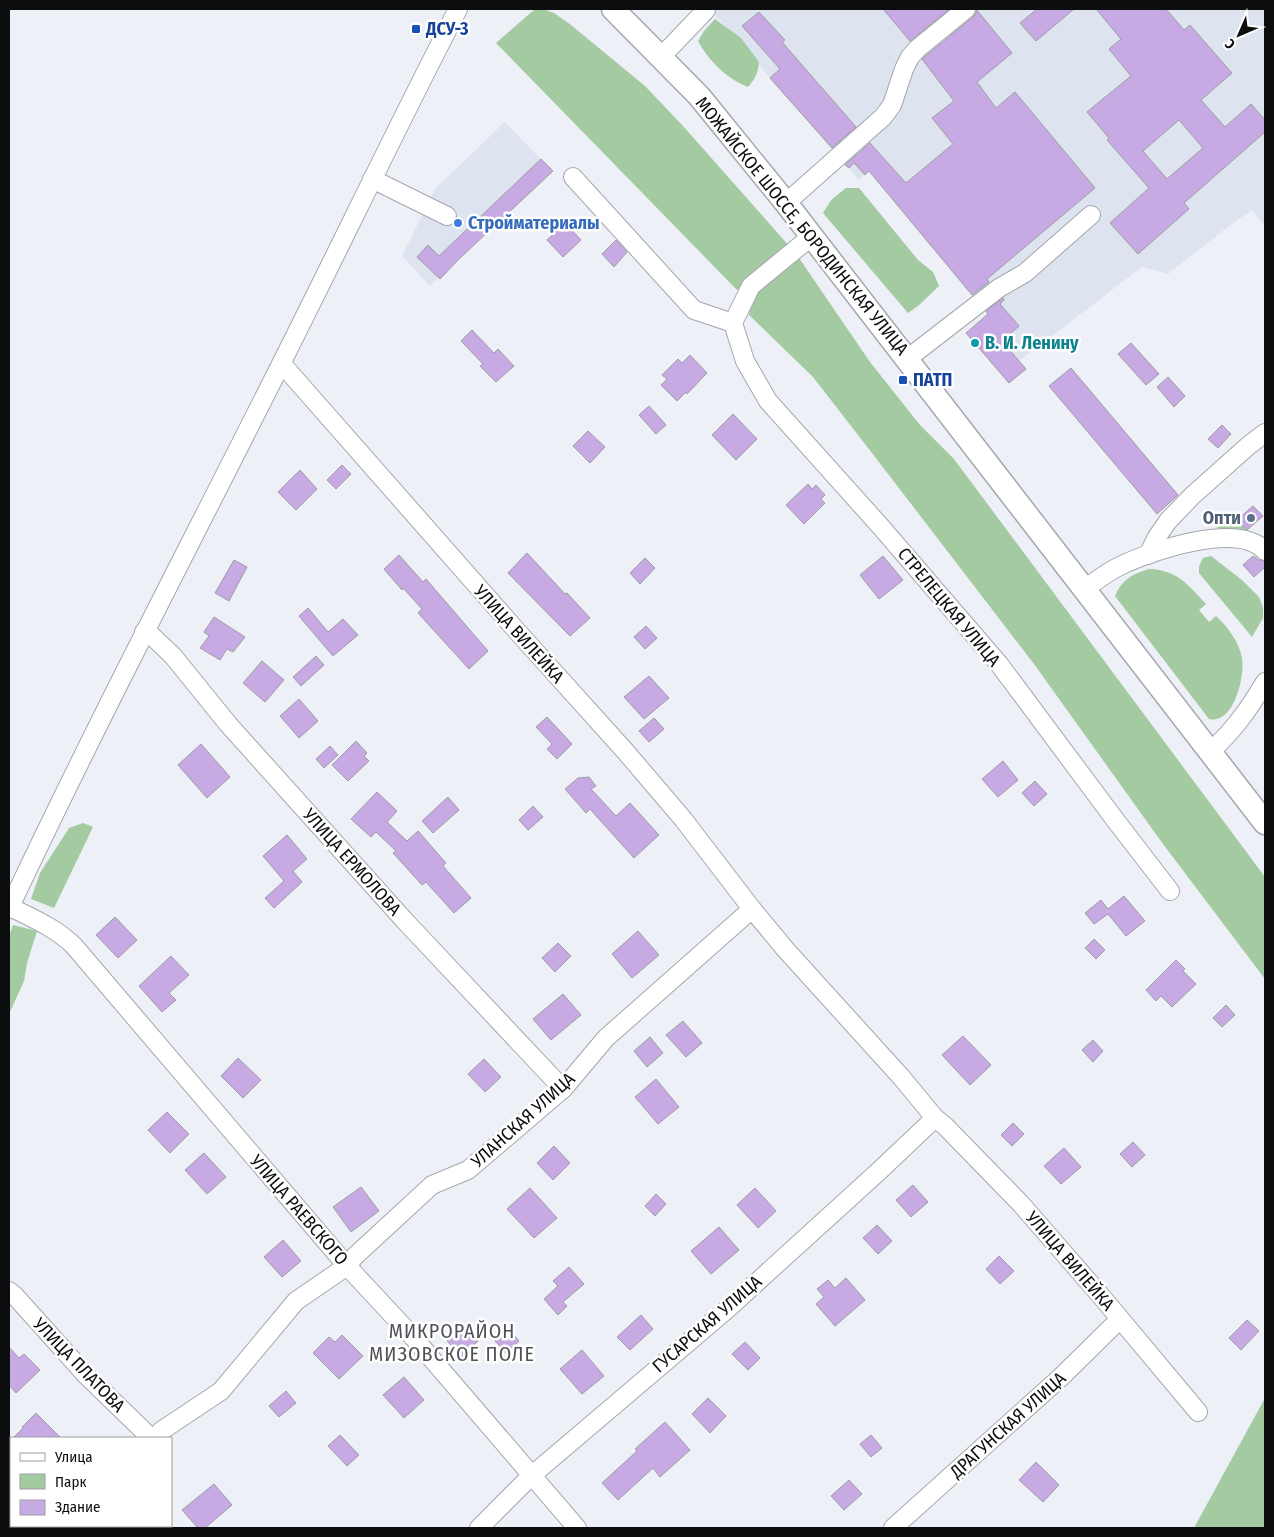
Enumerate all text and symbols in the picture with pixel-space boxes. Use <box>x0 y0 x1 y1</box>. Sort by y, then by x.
north arrow <box>1214 10 1264 60</box>
place label: ДСУ-3 <box>425 18 469 40</box>
marker: ДСУ-3 <box>410 23 422 35</box>
text: С <box>1221 35 1239 52</box>
street label: МОЖАЙСКОЕ ШОССЕ, БОРОДИНСКАЯ УЛИЦА <box>691 92 913 360</box>
place label: Стройматериалы <box>468 212 600 234</box>
marker: Стройматериалы <box>452 217 464 229</box>
place label: В. И. Ленину <box>985 332 1079 354</box>
marker: В. И. Ленину <box>969 337 981 349</box>
place label: ПАТП <box>913 369 952 391</box>
marker: ПАТП <box>897 374 909 386</box>
place label: Опти <box>1203 507 1241 529</box>
marker: Опти <box>1245 512 1257 524</box>
street label: СТРЕЛЕЦКАЯ УЛИЦА <box>893 543 1005 671</box>
street label: УЛИЦА ВИЛЕЙКА <box>469 580 569 688</box>
street label: УЛИЦА ЕРМОЛОВА <box>298 803 406 920</box>
street label: УЛАНСКАЯ УЛИЦА <box>466 1067 580 1173</box>
street label: УЛИЦА РАЕВСКОГО <box>244 1150 353 1270</box>
street label: УЛИЦА ВИЛЕЙКА <box>1020 1206 1119 1315</box>
street label: ГУСАРСКАЯ УЛИЦА <box>648 1270 766 1377</box>
street label: УЛИЦА ПЛАТОВА <box>28 1313 130 1417</box>
district label: МИКРОРАЙОН МИЗОВСКОЕ ПОЛЕ <box>369 1319 535 1366</box>
street label: ДРАГУНСКАЯ УЛИЦА <box>945 1367 1071 1483</box>
legend <box>10 1437 172 1527</box>
text: Улица <box>54 1448 93 1466</box>
text: Парк <box>55 1473 86 1491</box>
text: Здание <box>55 1498 101 1516</box>

